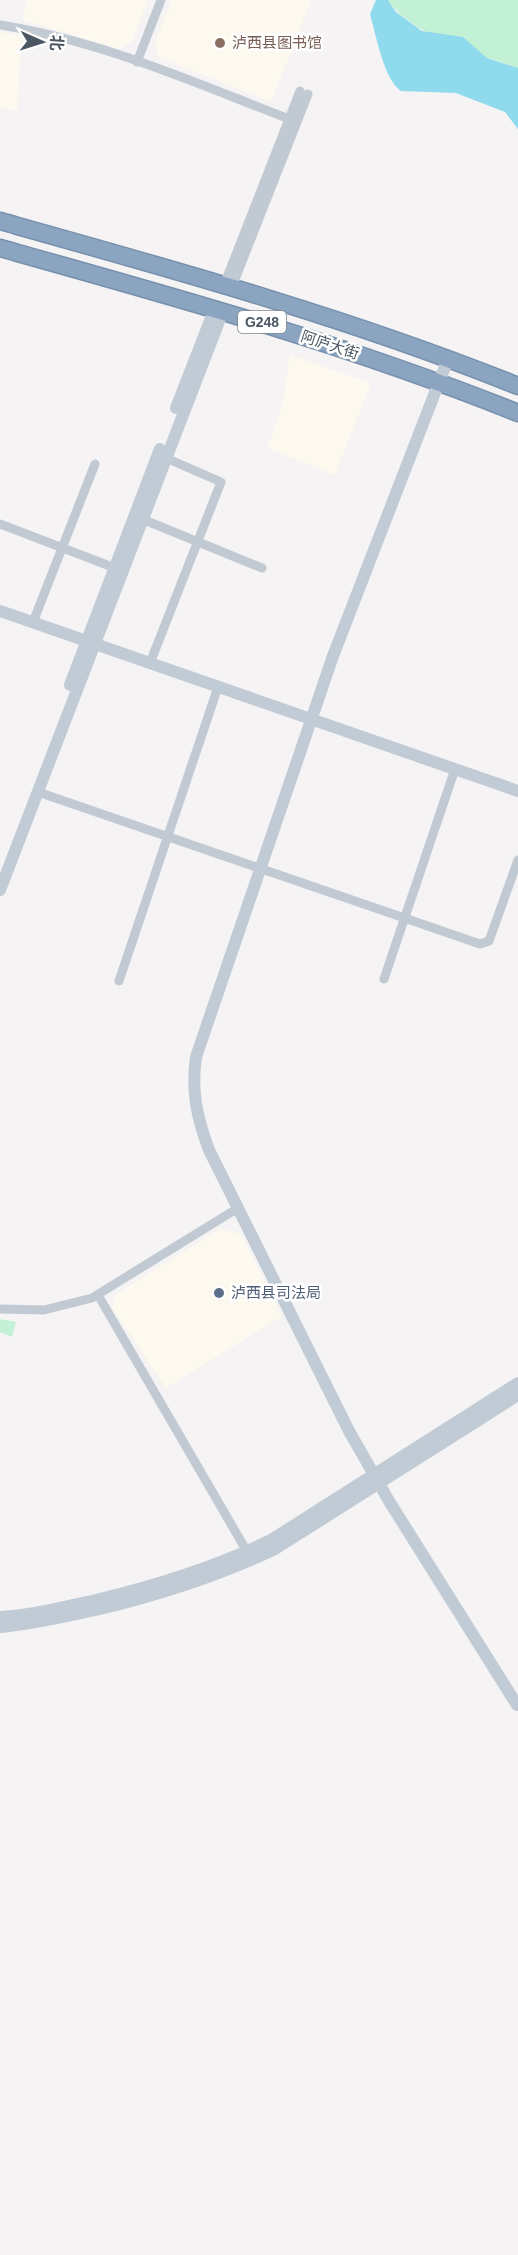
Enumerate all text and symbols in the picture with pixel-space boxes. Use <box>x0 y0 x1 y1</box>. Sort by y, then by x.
north arrow <box>12 12 72 72</box>
text: 北 <box>48 34 65 51</box>
place label: 泸西县图书馆 <box>232 34 322 51</box>
marker: 泸西县图书馆 <box>213 36 227 50</box>
road number: G248 <box>238 311 286 333</box>
street label: 阿庐大街 <box>299 327 361 362</box>
place label: 泸西县司法局 <box>231 1284 321 1301</box>
marker: 泸西县司法局 <box>212 1286 226 1300</box>

